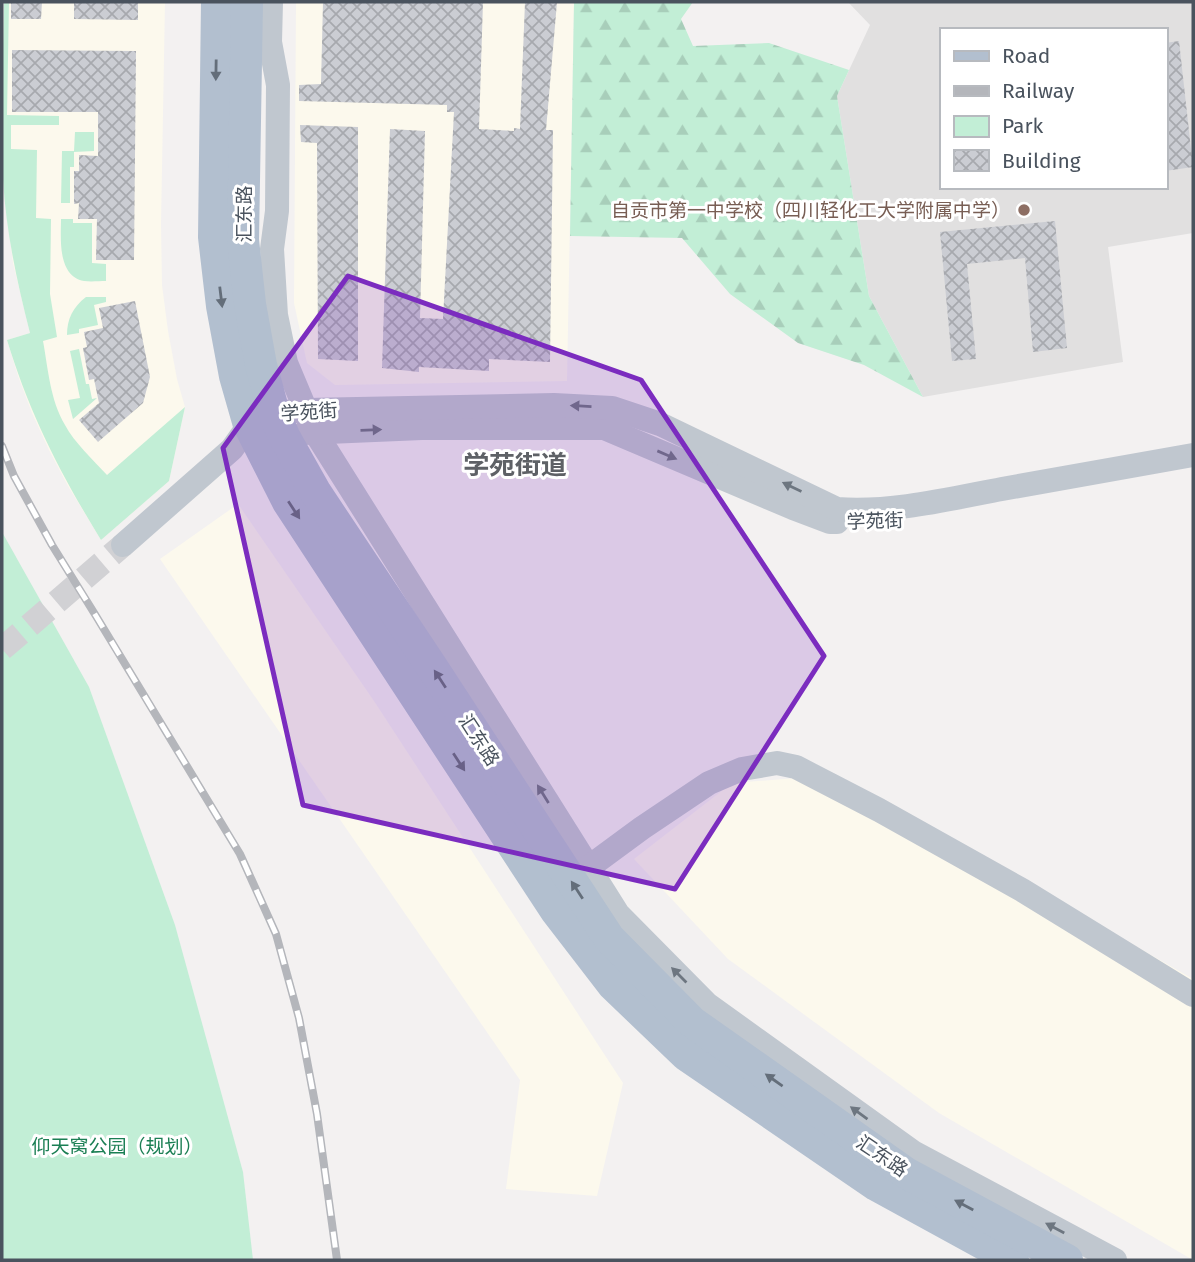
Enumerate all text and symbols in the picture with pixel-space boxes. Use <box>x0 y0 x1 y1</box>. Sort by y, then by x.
legend <box>940 28 1167 189</box>
text: Road <box>1002 43 1050 69</box>
one-way arrow <box>211 59 222 81</box>
text: Railway <box>1002 78 1075 104</box>
text: Park <box>1002 113 1044 139</box>
text: Building <box>1002 148 1081 174</box>
street label: 汇东路 <box>233 185 256 243</box>
place label: 自贡市第一中学校（四川轻化工大学附属中学） <box>611 199 1010 222</box>
marker: 自贡市第一中学校（四川轻化工大学附属中学） <box>1016 202 1032 218</box>
one-way arrow <box>215 286 226 308</box>
street label: 学苑街 <box>280 399 338 425</box>
one-way arrow <box>570 401 592 412</box>
one-way arrow <box>361 424 383 435</box>
one-way arrow <box>657 449 678 460</box>
district label: 学苑街道 <box>463 450 567 481</box>
one-way arrow <box>782 481 802 493</box>
one-way arrow <box>287 501 300 520</box>
street label: 学苑街 <box>846 509 904 533</box>
one-way arrow <box>433 669 446 688</box>
street label: 汇东路 <box>454 710 504 770</box>
one-way arrow <box>452 752 465 772</box>
one-way arrow <box>537 785 550 804</box>
one-way arrow <box>571 880 584 899</box>
one-way arrow <box>670 967 687 984</box>
one-way arrow <box>765 1073 783 1087</box>
one-way arrow <box>850 1107 868 1121</box>
street label: 汇东路 <box>852 1131 912 1181</box>
park label: 仰天窝公园（规划） <box>31 1135 203 1158</box>
one-way arrow <box>954 1199 974 1210</box>
one-way arrow <box>1045 1222 1064 1234</box>

